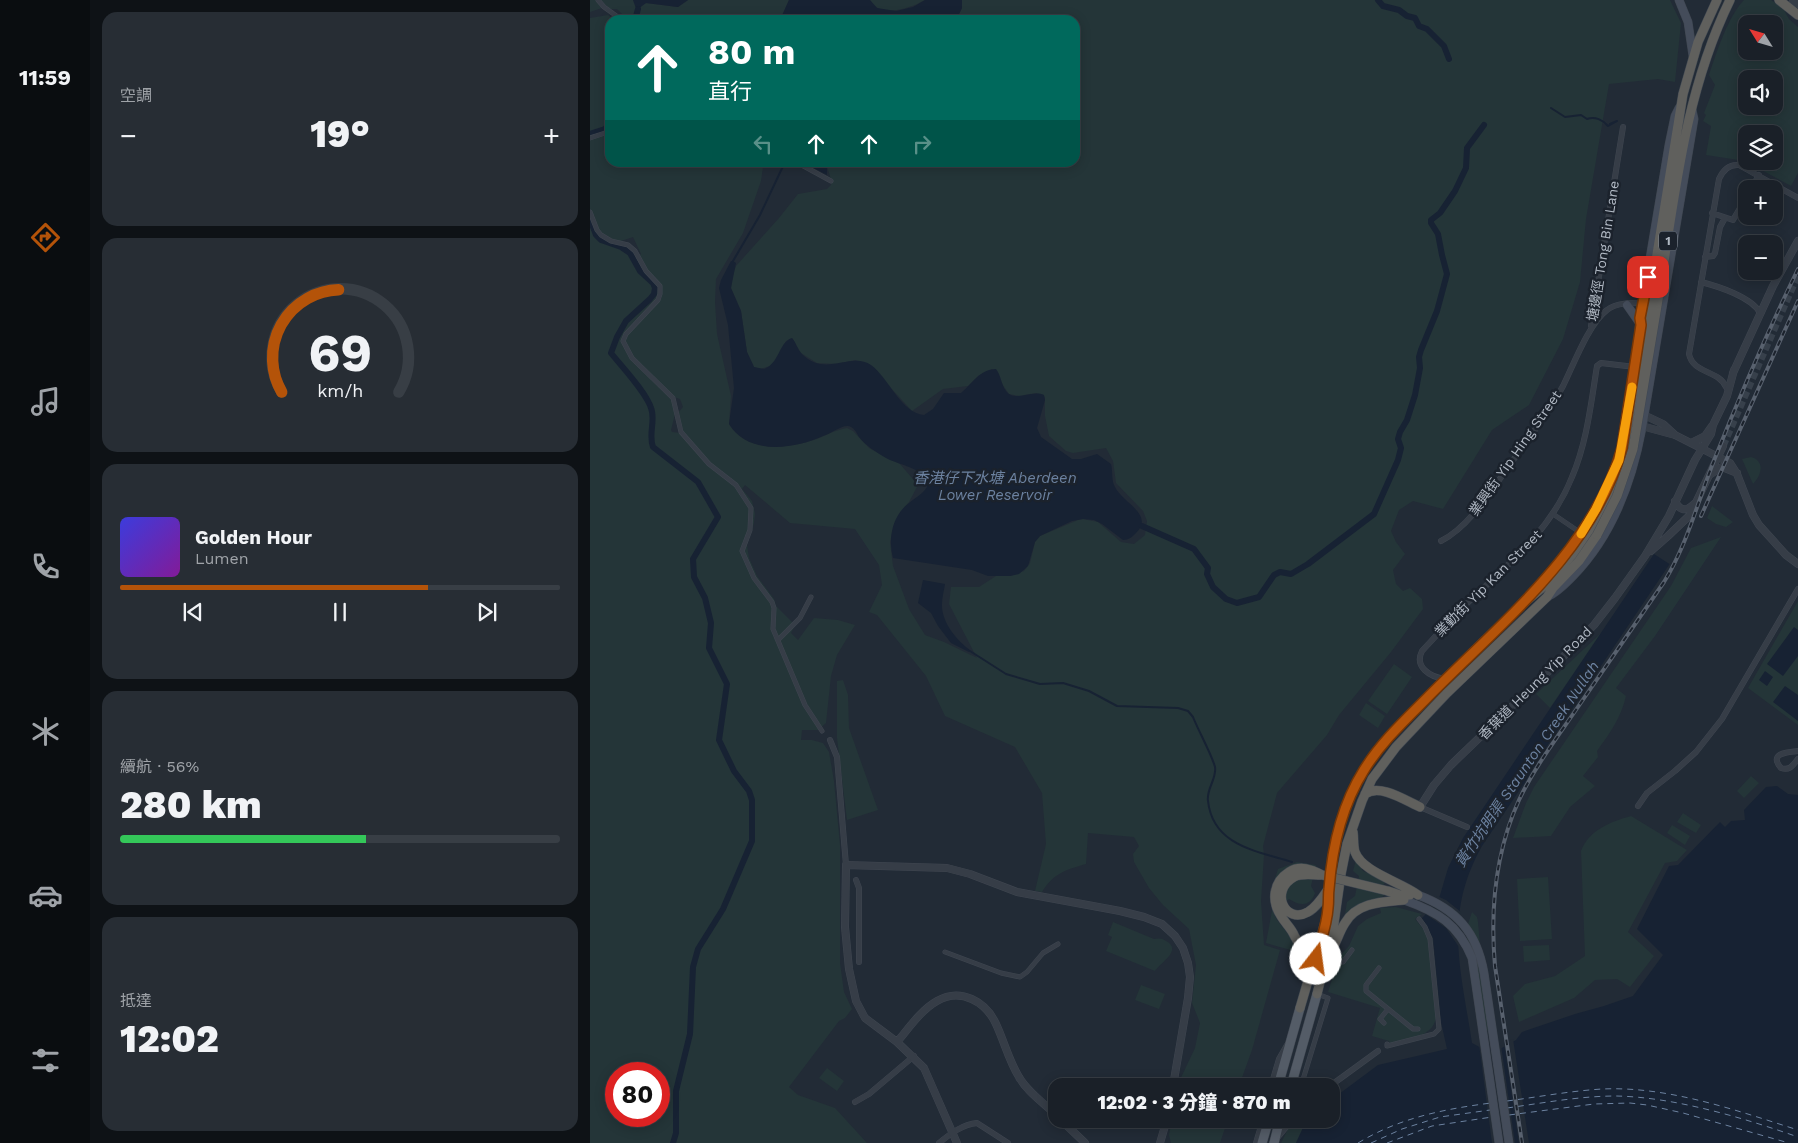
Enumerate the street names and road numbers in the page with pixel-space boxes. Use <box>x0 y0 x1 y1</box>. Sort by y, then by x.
street label: 塘邊徑 Tong Bin Lane <box>1584 179 1622 323</box>
road number: 1 <box>1659 232 1677 250</box>
street label: 業興街 Yip Hing Street <box>1466 387 1564 519</box>
street label: 業勤街 Yip Kan Street <box>1431 526 1545 640</box>
street label: 香葉道 Heung Yip Road <box>1475 623 1595 743</box>

